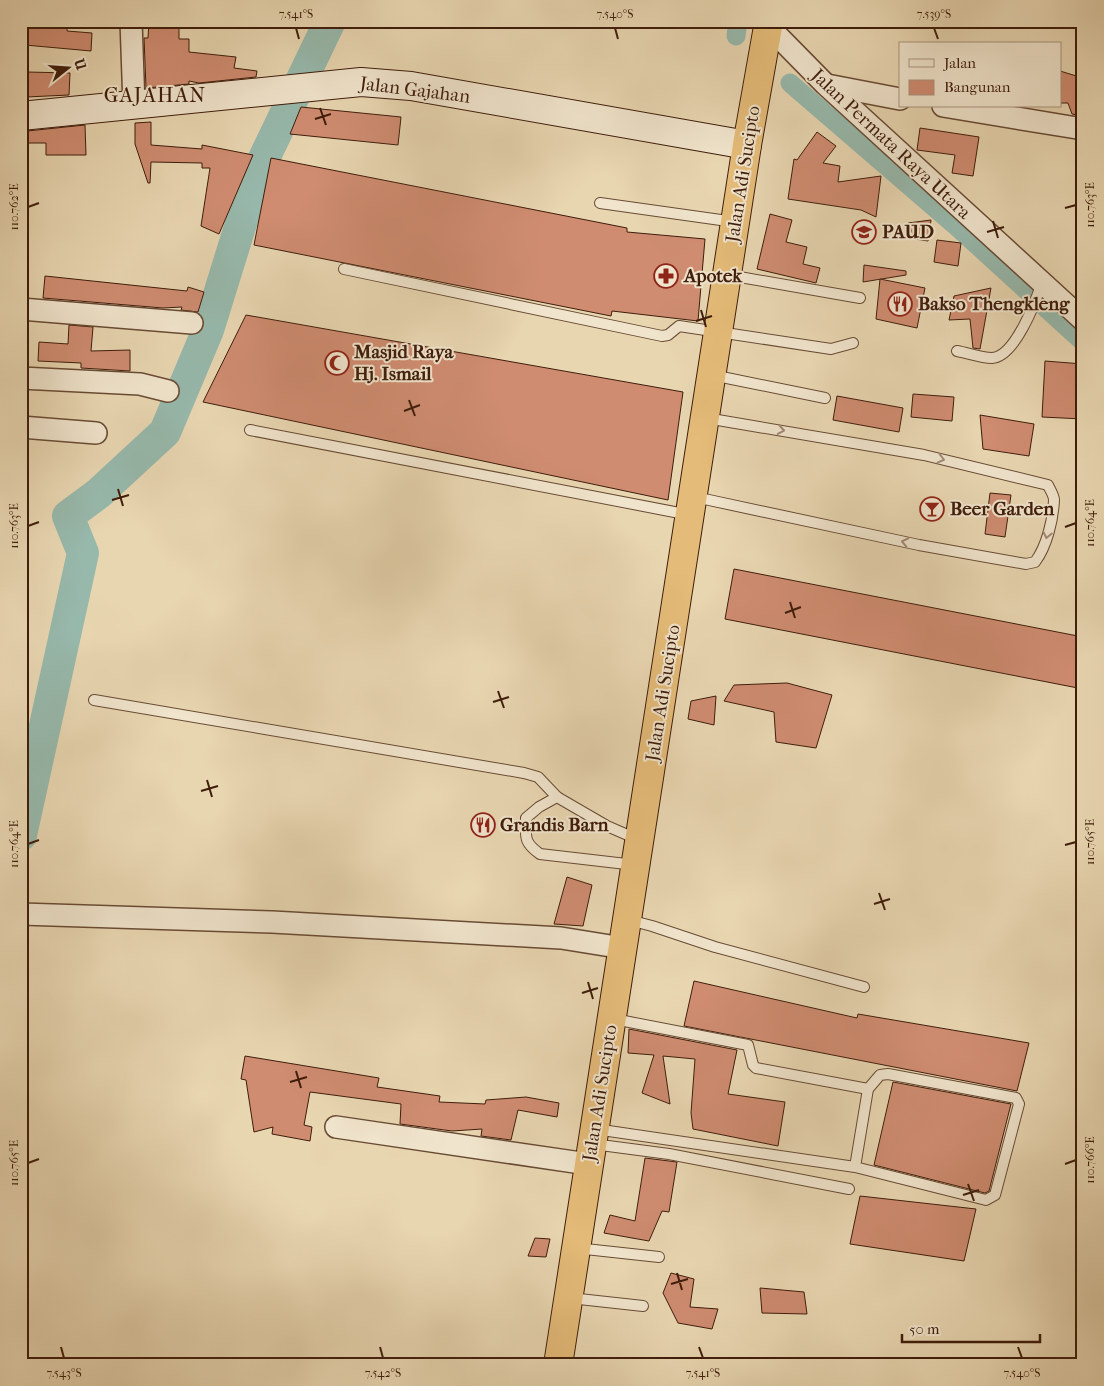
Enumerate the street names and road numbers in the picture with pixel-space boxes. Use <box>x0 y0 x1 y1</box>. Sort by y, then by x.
street label: Jalan Permata Raya Utara <box>806 64 976 224</box>
street label: Jalan Gajahan <box>357 72 471 108</box>
street label: Jalan Adi Sucipto <box>721 104 765 246</box>
street label: Jalan Adi Sucipto <box>641 623 685 765</box>
street label: Jalan Adi Sucipto <box>578 1023 622 1165</box>

